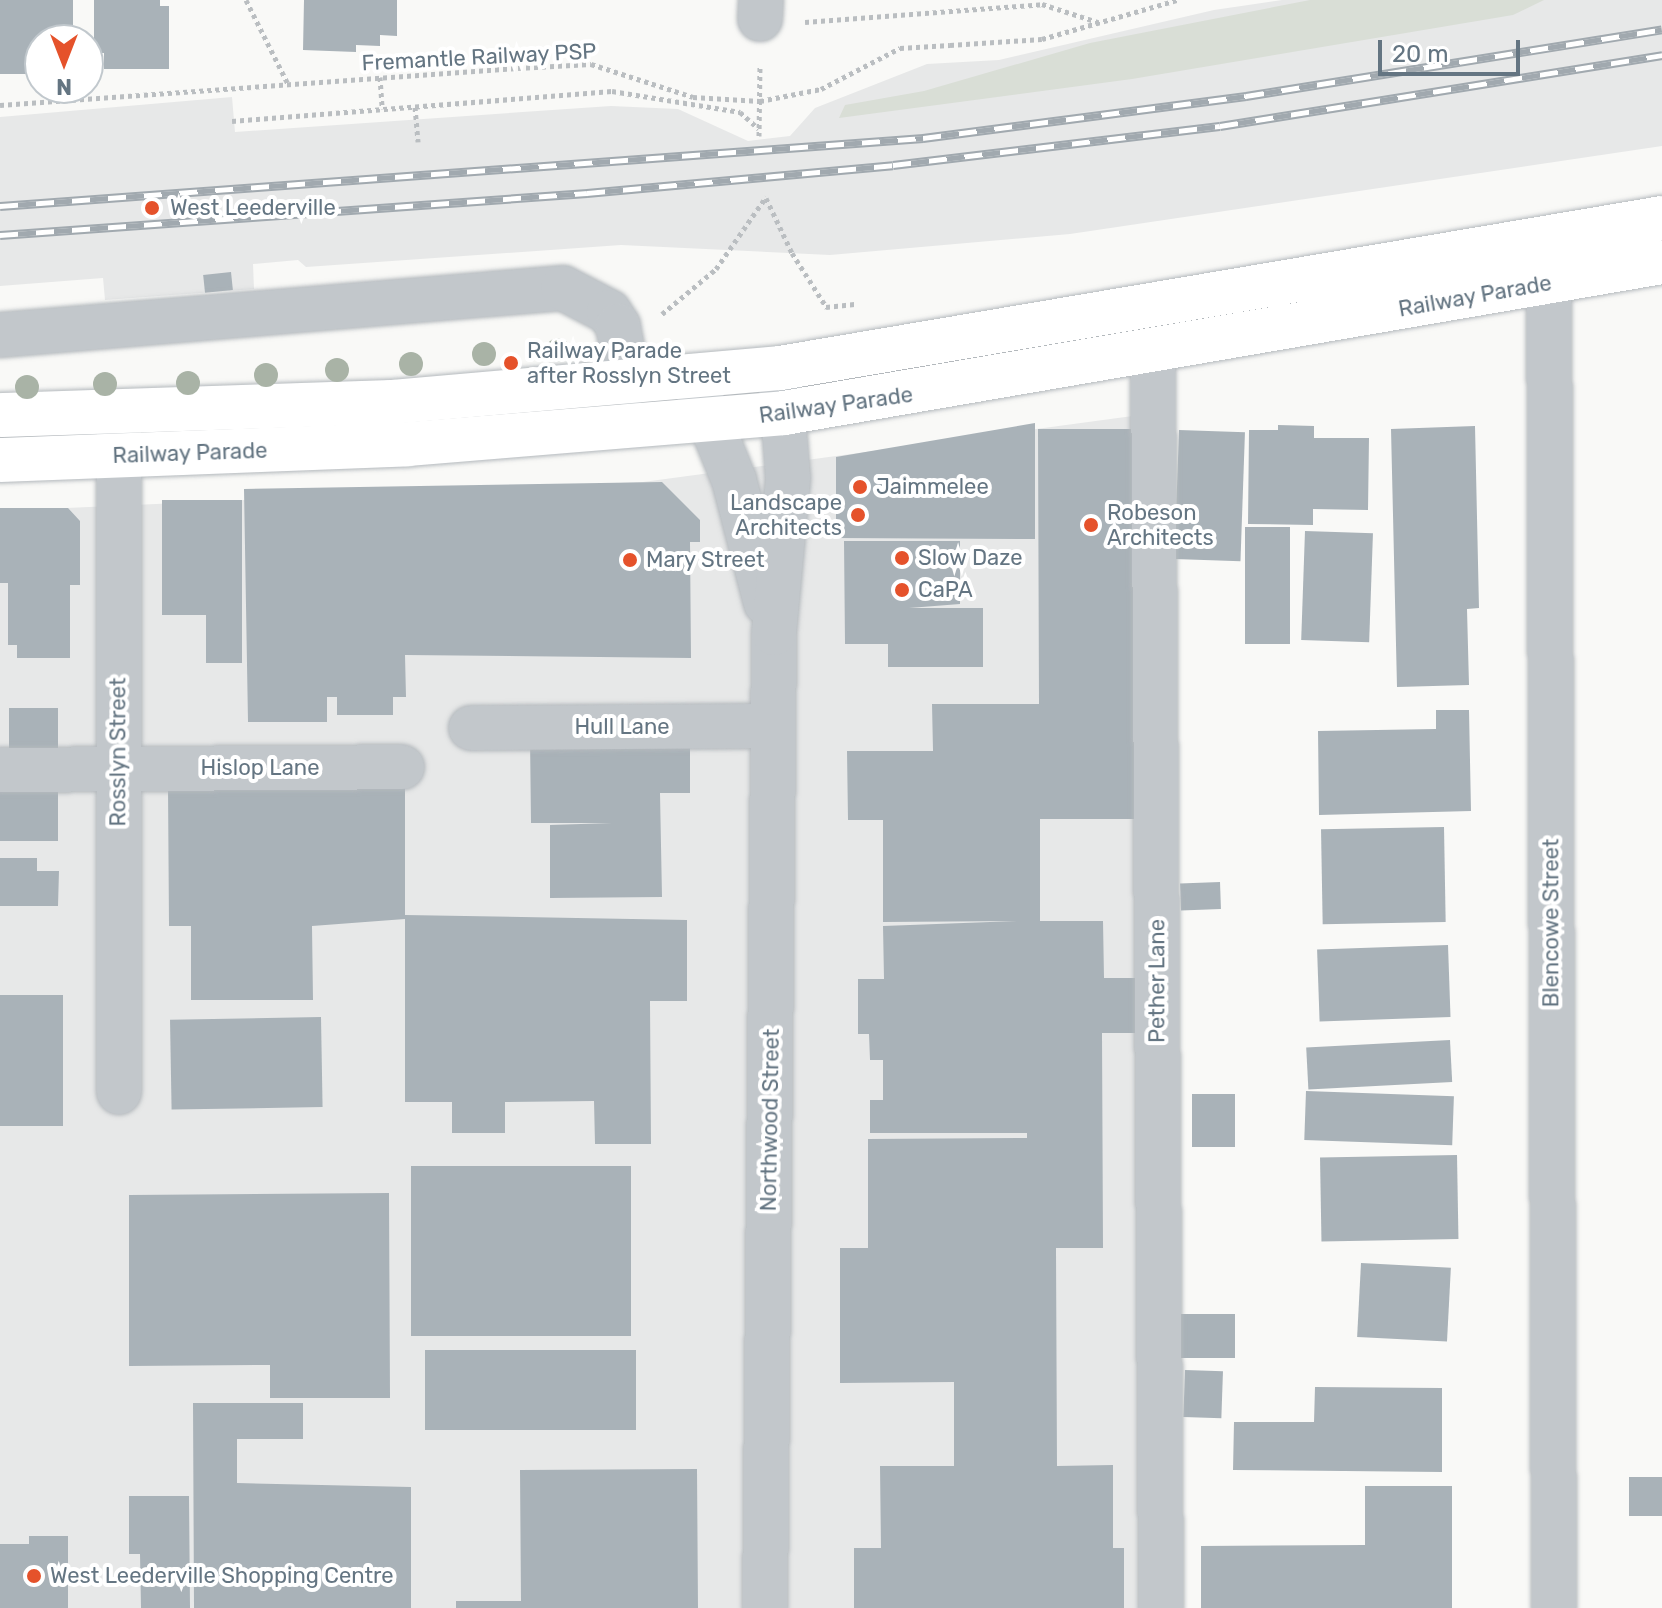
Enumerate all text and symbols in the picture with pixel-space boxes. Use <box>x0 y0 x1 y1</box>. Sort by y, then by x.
north arrow <box>24 24 104 104</box>
scale bar <box>1382 24 1524 74</box>
street label: Fremantle Railway PSP <box>361 38 597 76</box>
text: 20 m <box>1392 40 1449 68</box>
text: N <box>56 73 72 100</box>
place label: West Leederville <box>170 195 336 221</box>
marker: West Leederville <box>141 197 163 219</box>
street label: Railway Parade <box>1396 269 1554 323</box>
place label: Railway Parade after Rosslyn Street <box>527 337 731 388</box>
marker: Railway Parade after Rosslyn Street <box>502 354 520 372</box>
street label: Railway Parade <box>757 381 915 429</box>
street label: Railway Parade <box>112 437 268 469</box>
place label: Jaimmelee <box>876 474 989 500</box>
marker: Jaimmelee <box>851 478 869 496</box>
place label: Landscape Architects <box>730 489 842 540</box>
place label: Robeson Architects <box>1107 499 1214 550</box>
marker: Landscape Architects <box>849 506 867 524</box>
marker: Robeson Architects <box>1082 516 1100 534</box>
place label: Slow Daze <box>918 545 1023 571</box>
place label: Mary Street <box>646 547 765 573</box>
marker: Slow Daze <box>893 549 911 567</box>
marker: Mary Street <box>621 551 639 569</box>
place label: CaPA <box>918 577 973 603</box>
marker: CaPA <box>893 581 911 599</box>
street label: Rosslyn Street <box>105 677 131 827</box>
street label: Hull Lane <box>574 714 670 740</box>
street label: Hislop Lane <box>201 755 319 781</box>
street label: Blencowe Street <box>1538 839 1564 1007</box>
street label: Pether Lane <box>1144 919 1170 1043</box>
street label: Northwood Street <box>755 1028 785 1212</box>
place label: West Leederville Shopping Centre <box>50 1563 393 1589</box>
marker: West Leederville Shopping Centre <box>25 1567 43 1585</box>

